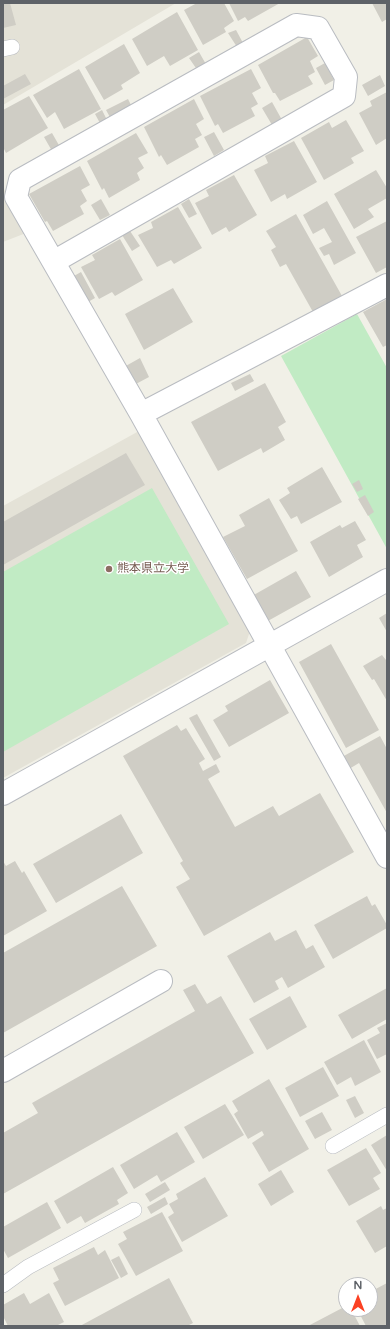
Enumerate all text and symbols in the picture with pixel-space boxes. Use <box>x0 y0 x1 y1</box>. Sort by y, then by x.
place label: 熊本県立大学 <box>117 562 189 576</box>
marker: 熊本県立大学 <box>104 564 114 574</box>
north arrow <box>338 1277 378 1317</box>
text: N <box>354 1279 362 1292</box>

